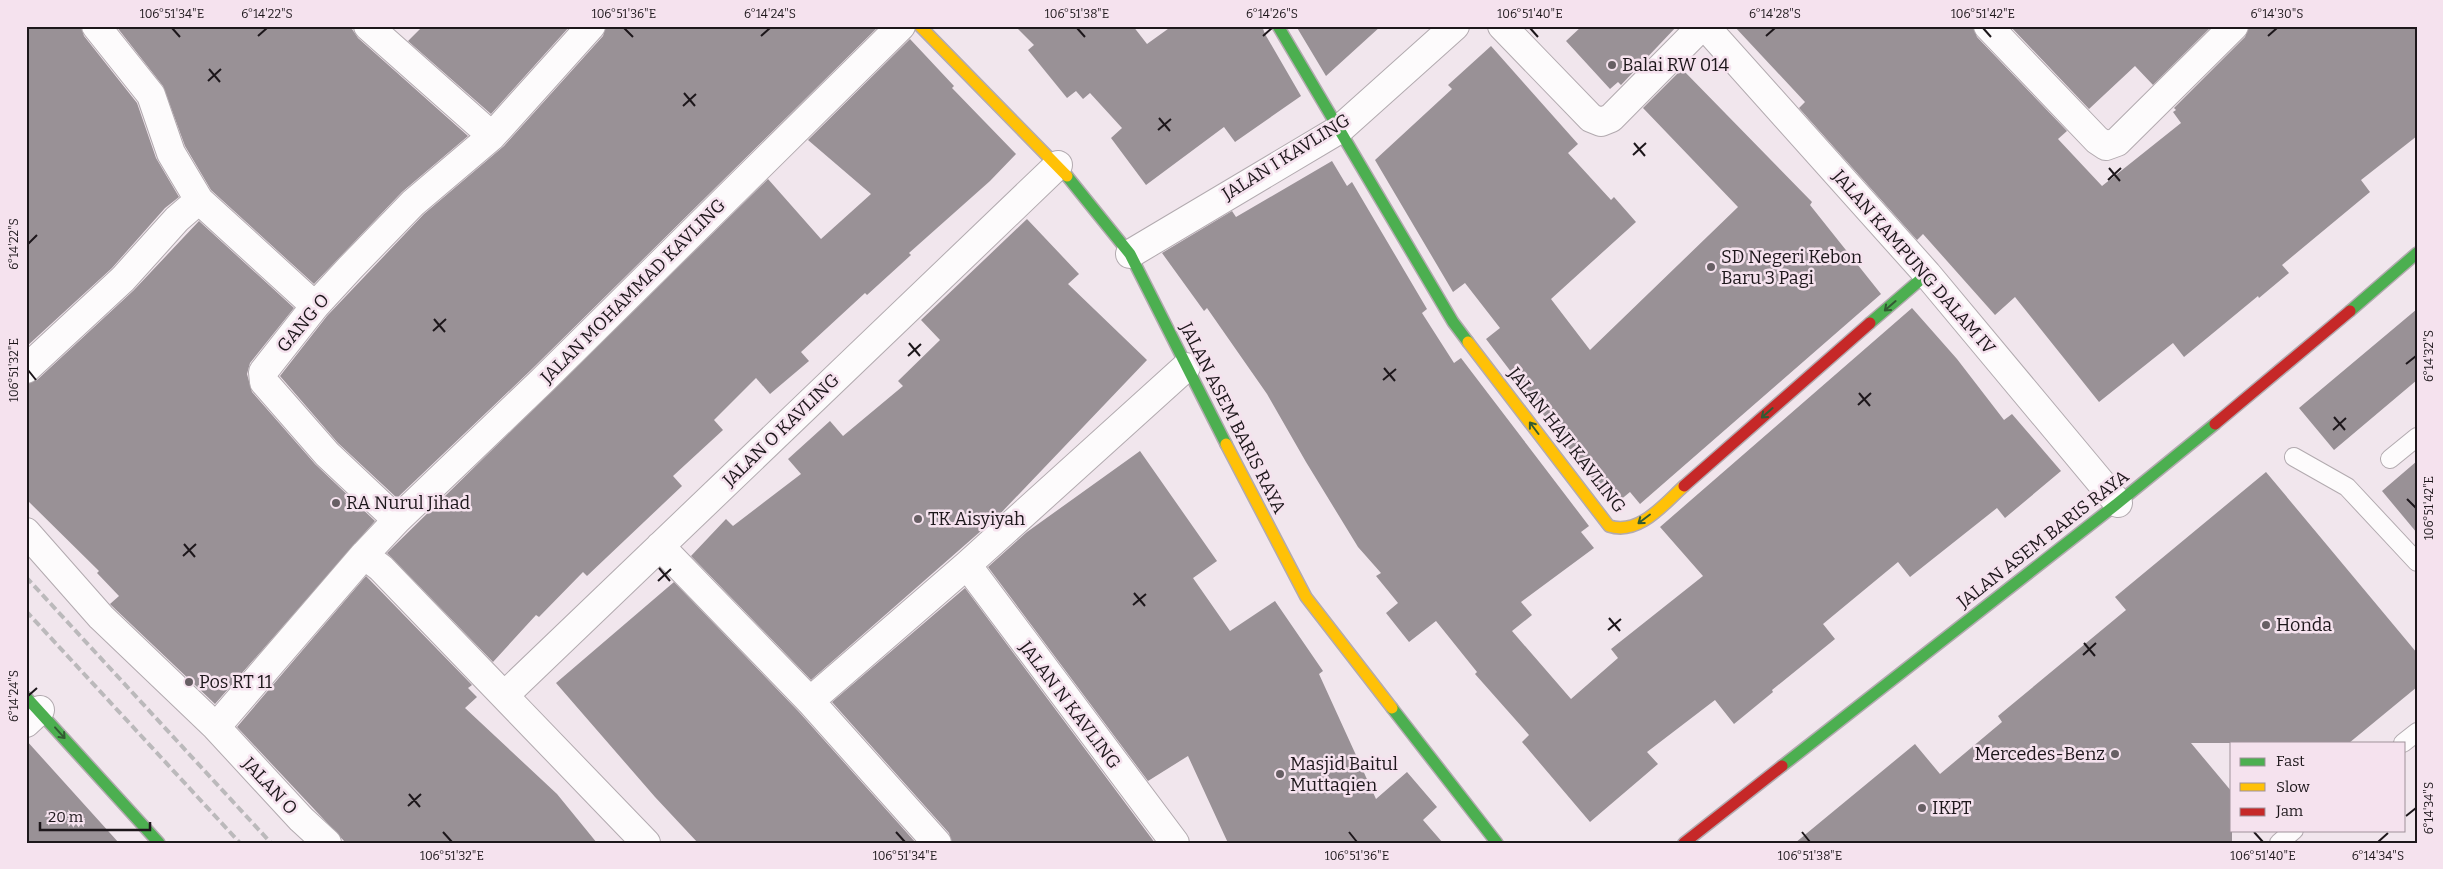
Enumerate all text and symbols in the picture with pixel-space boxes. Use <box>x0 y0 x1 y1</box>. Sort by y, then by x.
text: 106°51'34"E <box>140 7 204 21</box>
text: 6°14'22"S <box>241 7 293 21</box>
text: 106°51'36"E <box>592 7 656 21</box>
text: 6°14'24"S <box>744 7 796 21</box>
text: 106°51'38"E <box>1045 7 1109 21</box>
text: 6°14'26"S <box>1246 7 1298 21</box>
text: 106°51'40"E <box>1497 7 1563 21</box>
text: 6°14'28"S <box>1749 7 1801 21</box>
text: 106°51'42"E <box>1951 7 2015 21</box>
text: 6°14'30"S <box>2251 7 2303 21</box>
place label: Balai RW 014 <box>1622 54 1729 76</box>
marker: Balai RW 014 <box>1606 59 1618 71</box>
street label: JALAN I KAVLING <box>1217 109 1354 206</box>
street label: JALAN KAMPUNG DALAM IV <box>1827 165 2000 359</box>
street label: JALAN MOHAMMAD KAVLING <box>535 194 730 389</box>
text: 6°14'22"S <box>7 218 21 270</box>
place label: SD Negeri Kebon Baru 3 Pagi <box>1721 246 1863 289</box>
marker: SD Negeri Kebon Baru 3 Pagi <box>1705 261 1717 273</box>
street label: GANG O <box>272 289 334 357</box>
one-way arrow <box>1883 301 1896 312</box>
street label: JALAN ASEM BARIS RAYA <box>1175 318 1291 517</box>
text: 6°14'32"S <box>2422 330 2436 382</box>
text: 106°51'32"E <box>7 338 21 402</box>
street label: JALAN HAJI KAVLING <box>1503 362 1631 517</box>
street label: JALAN O KAVLING <box>717 369 844 492</box>
one-way arrow <box>1761 407 1774 419</box>
one-way arrow <box>1529 422 1540 435</box>
street label: JALAN ASEM BARIS RAYA <box>1952 465 2133 613</box>
text: 106°51'42"E <box>2422 476 2436 540</box>
place label: RA Nurul Jihad <box>346 492 471 514</box>
marker: RA Nurul Jihad <box>330 497 342 509</box>
place label: TK Aisyiyah <box>928 508 1025 530</box>
marker: TK Aisyiyah <box>912 513 924 525</box>
one-way arrow <box>1638 514 1651 525</box>
place label: Honda <box>2276 614 2332 636</box>
marker: Honda <box>2260 619 2272 631</box>
street label: JALAN N KAVLING <box>1014 636 1125 773</box>
text: 6°14'24"S <box>7 670 21 722</box>
place label: Pos RT 11 <box>199 671 273 693</box>
marker: Pos RT 11 <box>183 676 195 688</box>
one-way arrow <box>54 726 65 739</box>
legend <box>2230 742 2406 832</box>
place label: Mercedes-Benz <box>1974 743 2105 765</box>
marker: Mercedes-Benz <box>2109 748 2121 760</box>
street label: JALAN O <box>237 752 302 819</box>
text: Fast <box>2276 752 2305 770</box>
place label: Masjid Baitul Muttaqien <box>1290 753 1398 796</box>
marker: Masjid Baitul Muttaqien <box>1274 768 1286 780</box>
text: Slow <box>2276 778 2311 796</box>
text: 6°14'34"S <box>2422 782 2436 834</box>
place label: IKPT <box>1932 797 1972 819</box>
scale bar <box>40 799 150 831</box>
marker: IKPT <box>1916 802 1928 814</box>
text: Jam <box>2275 802 2304 820</box>
text: 20 m <box>48 808 84 826</box>
text: 106°51'32"E <box>420 849 484 863</box>
text: 106°51'34"E <box>873 849 937 863</box>
text: 106°51'36"E <box>1325 849 1389 863</box>
text: 106°51'38"E <box>1778 849 1842 863</box>
text: 106°51'40"E <box>2230 849 2296 863</box>
text: 6°14'34"S <box>2352 849 2404 863</box>

